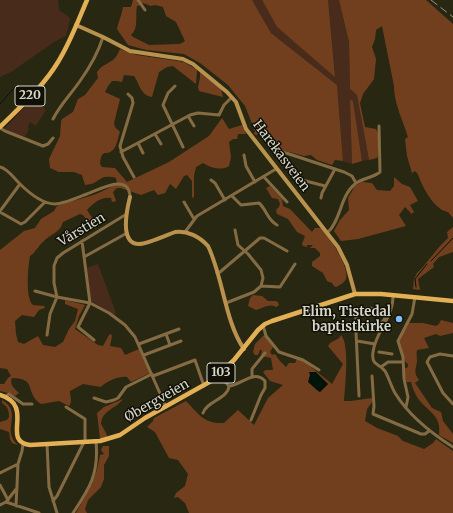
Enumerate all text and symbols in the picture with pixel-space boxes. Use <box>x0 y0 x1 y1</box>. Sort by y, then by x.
road number: 220 <box>15 86 45 106</box>
street label: Harekasveien <box>249 117 313 195</box>
street label: Vårstien <box>56 210 108 250</box>
place label: Elim, Tistedal baptistkirke <box>302 304 391 335</box>
marker: Elim, Tistedal baptistkirke <box>394 314 404 324</box>
road number: 103 <box>207 363 235 383</box>
street label: Øbergveien <box>122 376 192 426</box>

